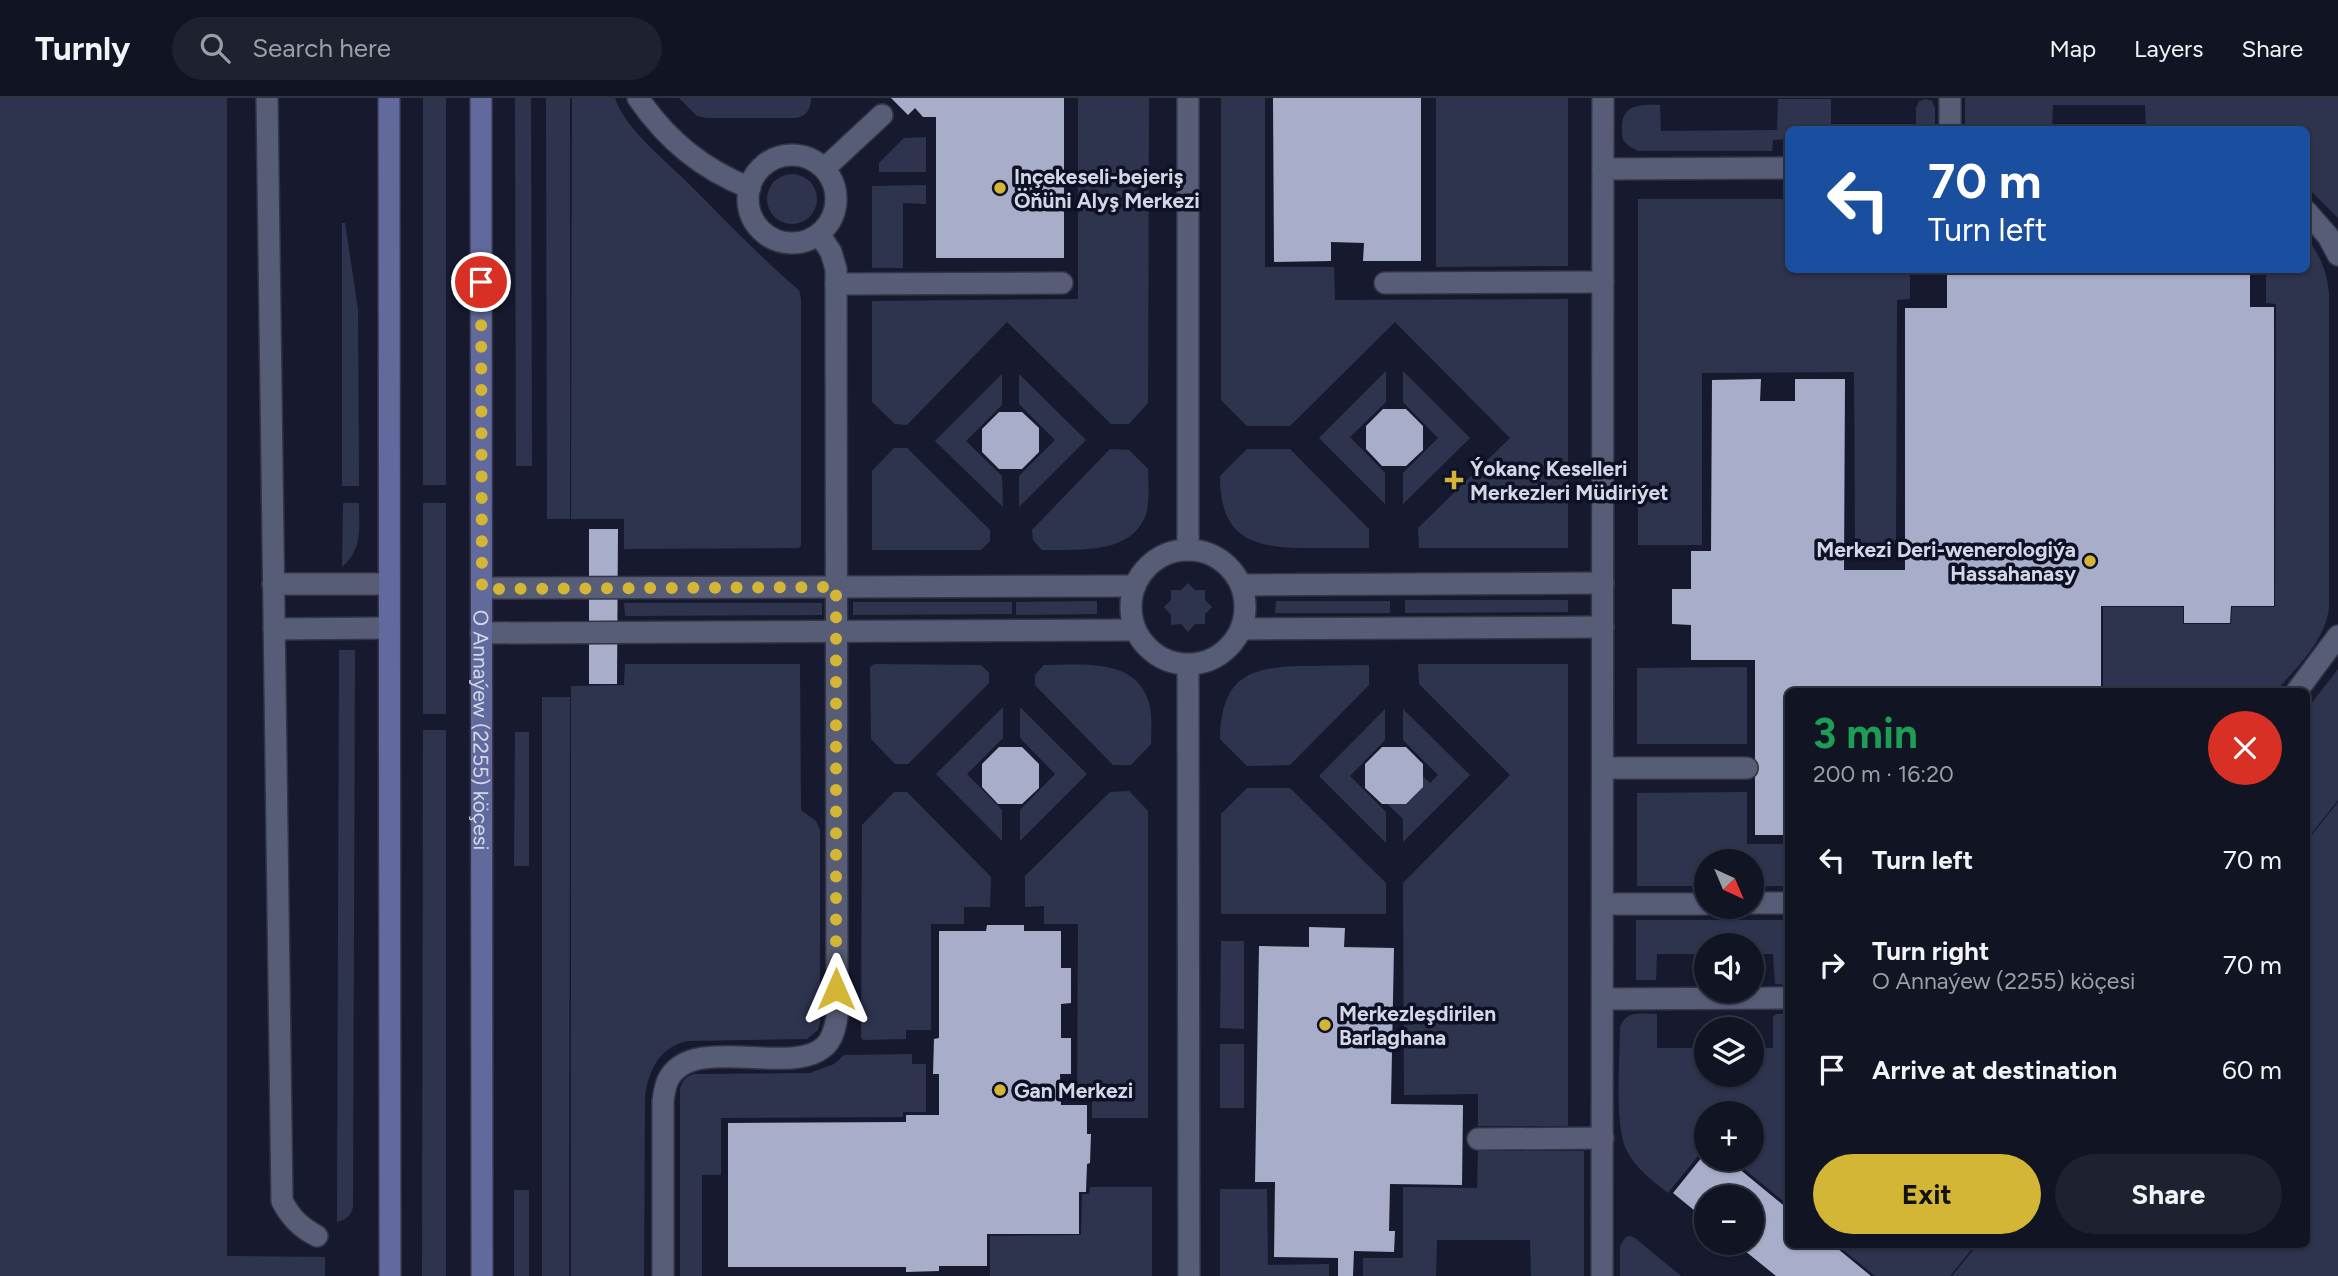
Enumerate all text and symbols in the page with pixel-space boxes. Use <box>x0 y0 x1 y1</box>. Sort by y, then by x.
search box <box>172 17 662 80</box>
text: Turnly <box>35 29 130 68</box>
icon: search <box>196 29 234 67</box>
text: Search here <box>252 32 391 64</box>
text: Map <box>2049 34 2096 63</box>
text: Layers <box>2134 34 2203 63</box>
text: Share <box>2241 34 2303 63</box>
text: 70 m <box>1928 151 2041 210</box>
icon: left <box>1813 154 1904 245</box>
place label: Inçekeseli-bejeriş Öňüni Alyş Merkezi <box>1014 164 1200 213</box>
marker: Inçekeseli-bejeriş Öňüni Alyş Merkezi <box>992 180 1008 196</box>
text: Turn left <box>1928 211 2047 249</box>
pin <box>451 252 511 312</box>
icon: arrive <box>462 263 500 301</box>
place label: Ýokanç Keselleri Merkezleri Müdiriýet <box>1470 456 1668 505</box>
marker: Ýokanç Keselleri Merkezleri Müdiriýet <box>1444 470 1464 490</box>
place label: Merkezi Deri-wenerologiýa Hassahanasy <box>1816 537 2077 586</box>
marker: Merkezi Deri-wenerologiýa Hassahanasy <box>2082 553 2098 569</box>
street label: O Annaýew (2255) köçesi <box>469 610 494 850</box>
text: 3 min <box>1813 708 1918 759</box>
button: close <box>2208 711 2282 785</box>
text: 200 m · 16:20 <box>1813 760 1954 788</box>
icon: left <box>1813 841 1851 879</box>
text: Turn left <box>1872 844 1973 876</box>
text: 70 m <box>2223 844 2282 876</box>
north arrow <box>1694 849 1764 919</box>
map controls <box>1694 849 1764 1255</box>
button: sound <box>1694 933 1764 1003</box>
text: Turn right <box>1872 935 1989 967</box>
icon: right <box>1813 946 1851 984</box>
text: 70 m <box>2223 949 2282 981</box>
position arrow <box>799 952 873 1026</box>
text: O Annaýew (2255) köçesi <box>1872 967 2135 995</box>
place label: Merkezleşdirilen Barlaghana <box>1339 1001 1496 1050</box>
marker: Merkezleşdirilen Barlaghana <box>1317 1017 1333 1033</box>
button: layers <box>1694 1017 1764 1087</box>
icon: arrive <box>1813 1051 1851 1089</box>
text: Arrive at destination <box>1872 1054 2117 1086</box>
text: 60 m <box>2222 1054 2282 1086</box>
place label: Gan Merkezi <box>1014 1078 1133 1103</box>
marker: Gan Merkezi <box>992 1082 1008 1098</box>
button: + <box>1694 1101 1764 1171</box>
button: Exit <box>1813 1154 2041 1234</box>
button: Share <box>2055 1154 2282 1234</box>
button: − <box>1694 1185 1764 1255</box>

